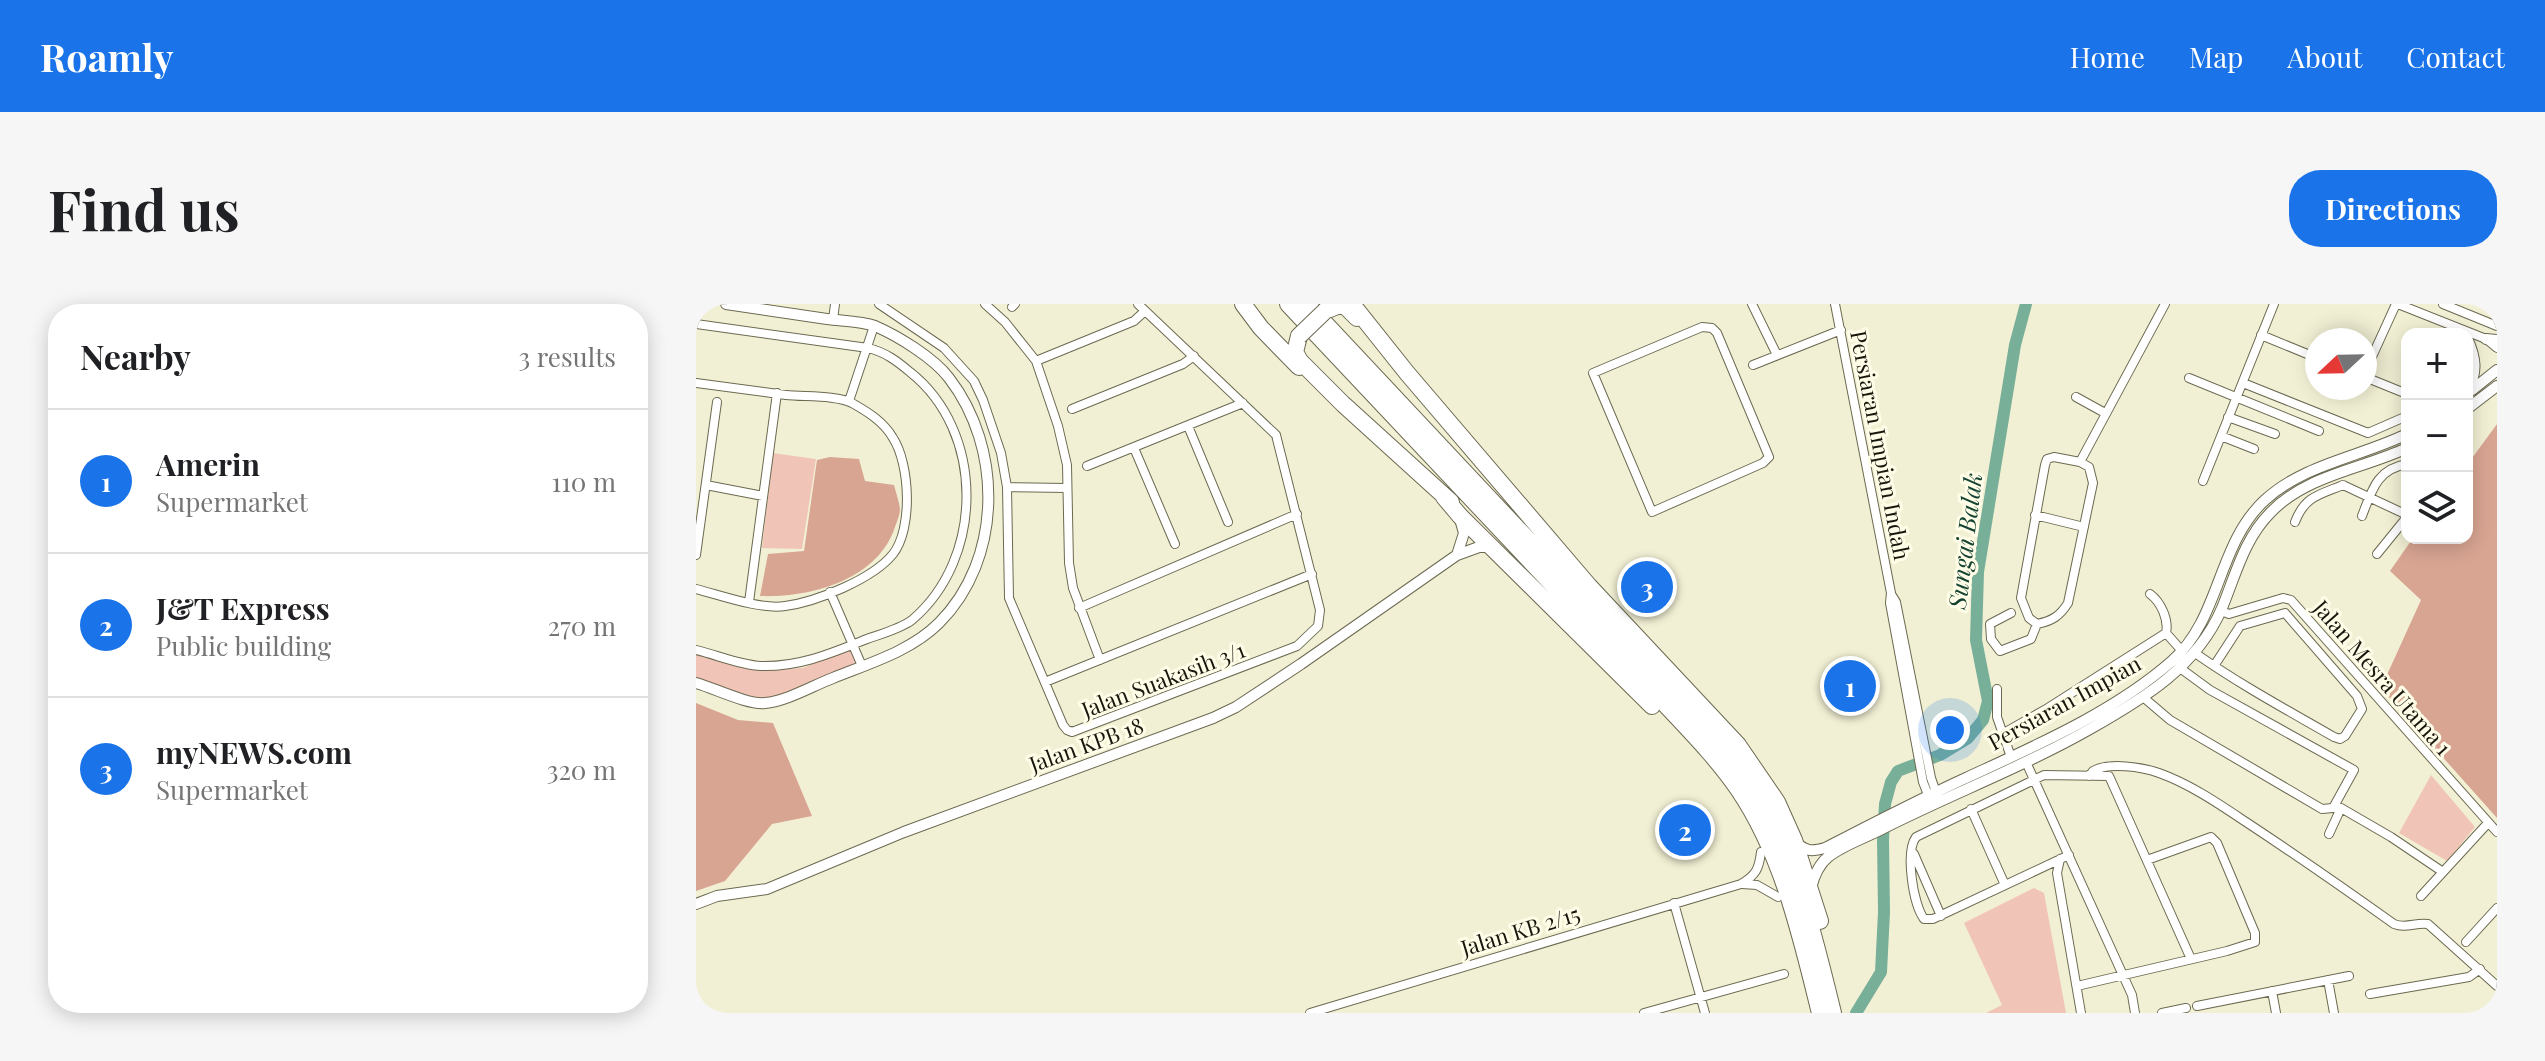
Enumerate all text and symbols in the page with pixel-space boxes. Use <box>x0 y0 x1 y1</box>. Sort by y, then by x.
text: Roamly <box>40 31 173 82</box>
text: Home <box>2070 38 2145 75</box>
text: Map <box>2189 38 2243 75</box>
text: About <box>2287 38 2362 75</box>
text: Contact <box>2406 38 2505 75</box>
button: Directions <box>2289 170 2497 247</box>
text: Find us <box>48 171 240 246</box>
street label: Persiaran Impian Indah <box>1844 328 1918 562</box>
north arrow <box>2305 328 2377 400</box>
map controls <box>2401 328 2473 544</box>
button: + <box>2401 328 2473 400</box>
text: Nearby <box>80 333 191 379</box>
text: 3 results <box>519 339 616 374</box>
button: − <box>2401 400 2473 472</box>
text: Amerin <box>156 444 260 484</box>
text: 1 <box>101 464 111 499</box>
text: 110 m <box>552 464 616 499</box>
water label: Sungai Balak <box>1940 471 1988 612</box>
button: layers <box>2401 472 2473 544</box>
text: Supermarket <box>156 484 308 519</box>
pin: 3 <box>1621 557 1673 617</box>
text: J&T Express <box>156 588 330 628</box>
street label: Jalan Mesra Utama 1 <box>2306 592 2459 761</box>
text: 2 <box>99 608 113 643</box>
text: 270 m <box>548 608 616 643</box>
text: Public building <box>156 628 331 663</box>
street label: Jalan Suakasih 3/1 <box>1076 634 1249 724</box>
street label: Persiaran Impian <box>1982 648 2146 756</box>
pin: 1 <box>1824 656 1876 716</box>
street label: Jalan KPB 18 <box>1024 709 1147 779</box>
your location <box>1930 710 1970 750</box>
text: myNEWS.com <box>156 732 352 772</box>
text: 3 <box>100 752 112 787</box>
text: 320 m <box>547 752 616 787</box>
text: Supermarket <box>156 772 308 807</box>
pin: 2 <box>1659 800 1711 860</box>
street label: Jalan KB 2/15 <box>1456 898 1583 963</box>

